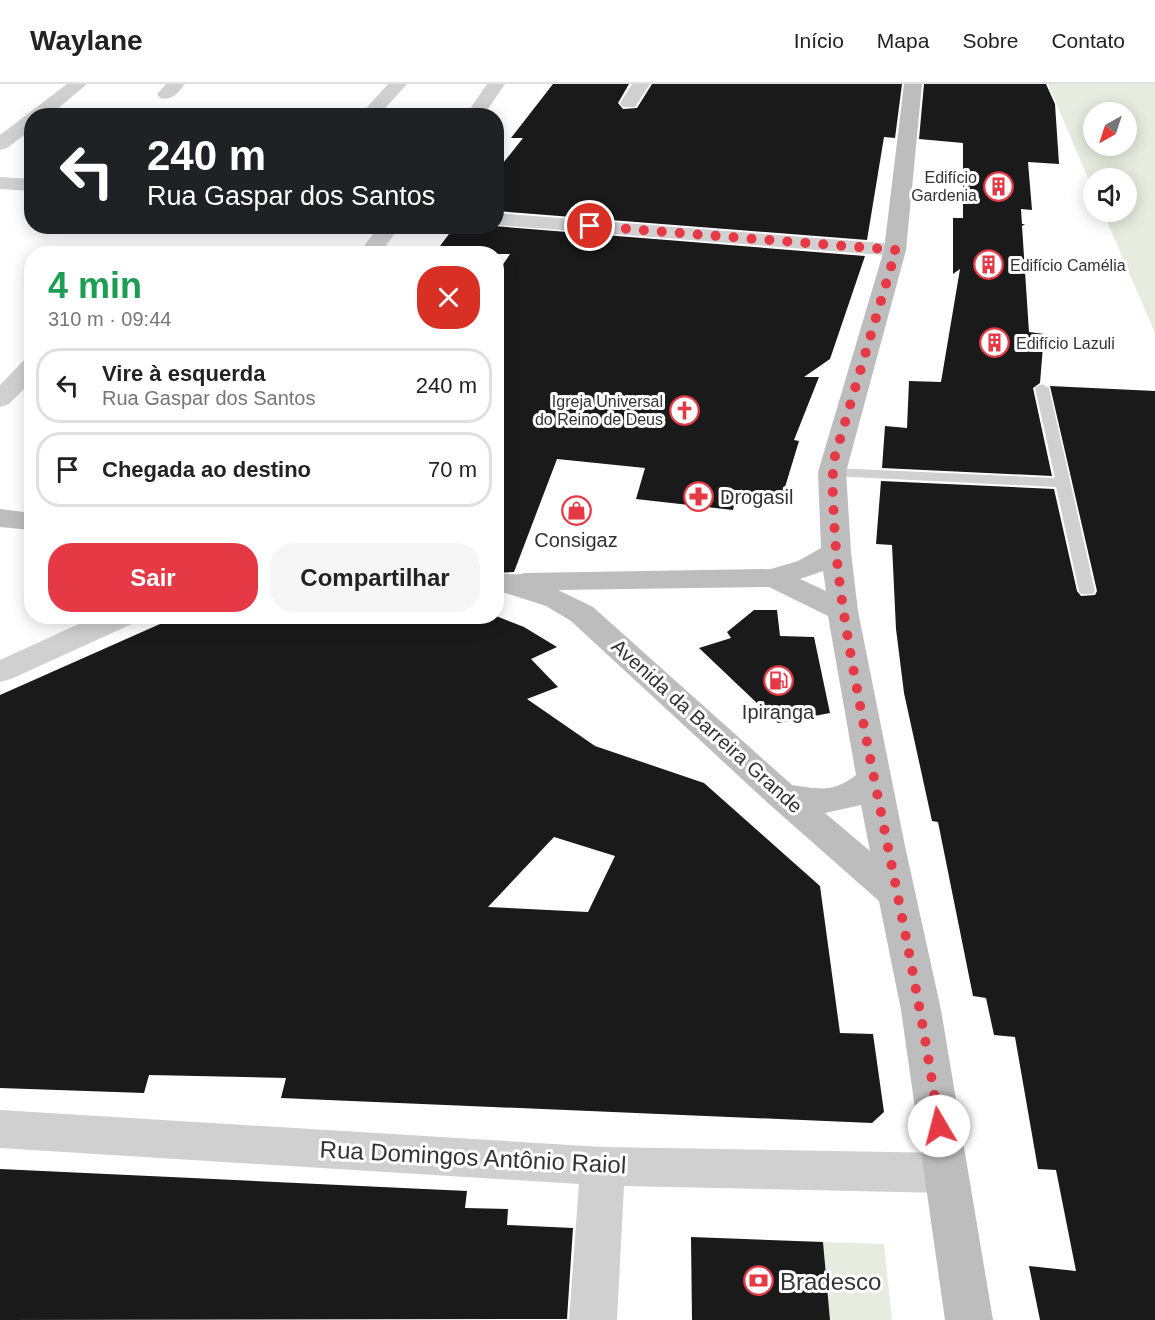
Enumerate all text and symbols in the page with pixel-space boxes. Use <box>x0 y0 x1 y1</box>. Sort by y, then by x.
text: Waylane <box>30 25 143 56</box>
text: Início <box>794 29 844 52</box>
text: Mapa <box>877 29 929 52</box>
text: Sobre <box>962 29 1018 52</box>
text: Contato <box>1051 29 1125 52</box>
north arrow <box>1083 102 1137 156</box>
map controls <box>1083 102 1137 222</box>
icon: left <box>48 132 126 210</box>
text: 240 m <box>147 132 266 179</box>
button: sound <box>1083 168 1137 222</box>
place label: Edifício Gardenia <box>911 169 977 204</box>
building icon: Edifício Gardenia <box>982 170 1014 202</box>
text: Rua Gaspar dos Santos <box>147 181 435 211</box>
pin <box>564 200 615 251</box>
icon: arrive <box>573 209 606 242</box>
building icon: Edifício Camélia <box>973 249 1005 281</box>
place label: Edifício Camélia <box>1010 257 1126 274</box>
text: 4 min <box>48 265 142 306</box>
button: close <box>417 266 480 329</box>
text: 310 m · 09:44 <box>48 308 171 330</box>
building icon: Edifício Lazuli <box>979 327 1011 359</box>
place label: Edifício Lazuli <box>1016 335 1115 352</box>
text: Vire à esquerda <box>102 361 265 386</box>
icon: left <box>51 369 84 402</box>
text: 240 m <box>416 373 477 398</box>
text: Rua Gaspar dos Santos <box>102 387 315 409</box>
place label: Igreja Universal do Reino de Deus <box>535 393 663 428</box>
church icon: Igreja Universal do Reino de Deus <box>668 394 700 426</box>
icon: arrive <box>51 453 84 486</box>
text: Chegada ao destino <box>102 457 311 482</box>
text: 70 m <box>428 457 477 482</box>
pharmacy icon: Drogasil <box>683 481 715 513</box>
place label: Drogasil <box>720 486 793 508</box>
shop icon: Consigaz <box>560 494 592 526</box>
place label: Consigaz <box>534 529 618 551</box>
button: Sair <box>48 543 258 612</box>
button: Compartilhar <box>270 543 480 612</box>
street label: Avenida da Barreira Grande <box>607 635 807 817</box>
fuel station icon: Ipiranga <box>762 665 794 697</box>
place label: Ipiranga <box>742 701 815 723</box>
position arrow <box>907 1094 971 1158</box>
street label: Rua Domingos Antônio Raiol <box>319 1135 627 1179</box>
bank icon: Bradesco <box>743 1265 775 1297</box>
place label: Bradesco <box>780 1268 881 1295</box>

